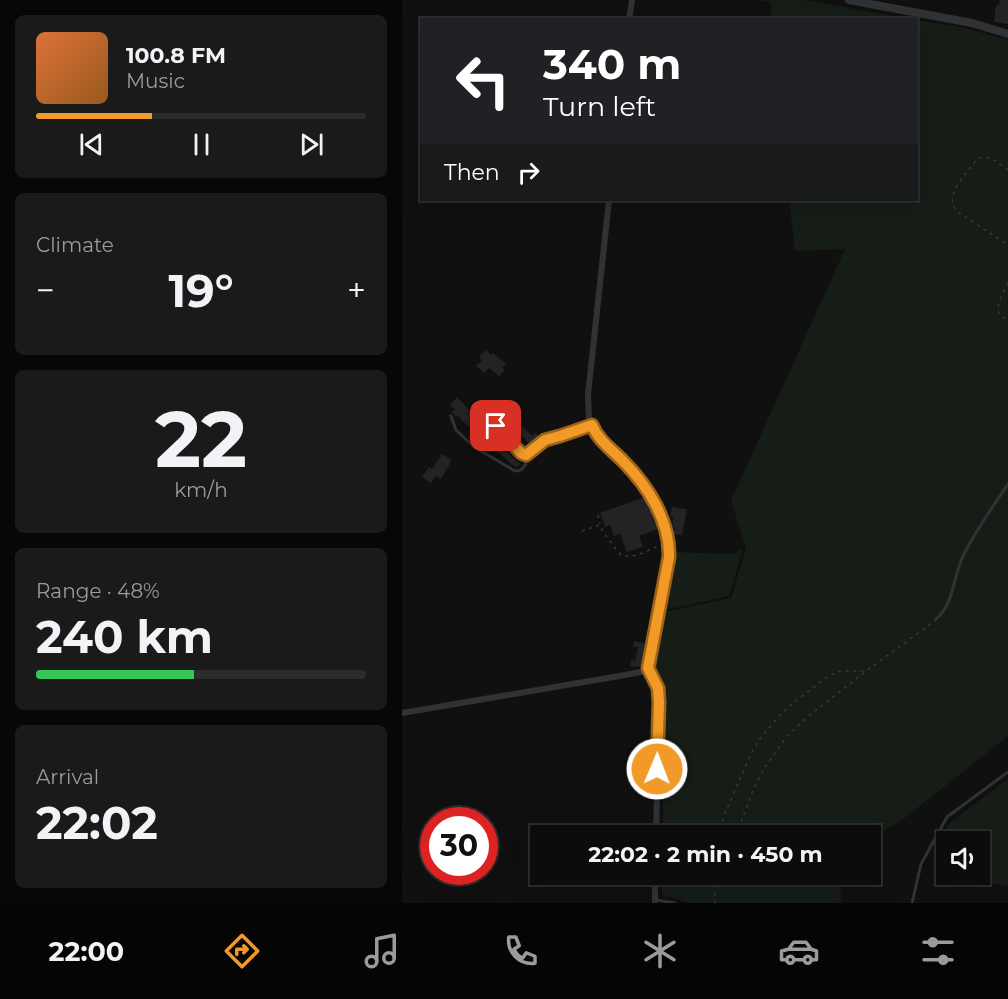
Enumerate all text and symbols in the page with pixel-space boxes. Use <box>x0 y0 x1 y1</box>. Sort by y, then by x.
text: 340 m <box>543 38 681 90</box>
text: 100.8 FM <box>126 42 226 69</box>
icon: left <box>444 42 522 120</box>
text: Music <box>126 69 185 93</box>
text: Turn left <box>543 90 656 123</box>
icon: previous <box>75 128 108 161</box>
icon: pause <box>185 128 218 161</box>
icon: next <box>295 128 328 161</box>
icon: right <box>512 156 545 189</box>
text: Then <box>444 159 500 186</box>
text: Climate <box>36 233 114 257</box>
text: 19° <box>168 263 234 318</box>
text: − <box>36 270 55 310</box>
text: + <box>347 270 366 310</box>
text: 22 <box>155 391 247 487</box>
pin <box>470 400 521 451</box>
icon: arrive <box>479 409 512 442</box>
text: km/h <box>174 478 228 502</box>
text: Range · 48% <box>36 579 160 603</box>
text: 240 km <box>36 609 213 664</box>
position arrow <box>625 737 689 801</box>
text: Arrival <box>36 765 99 789</box>
text: 22:02 <box>36 795 158 850</box>
speed limit sign: 30 <box>420 807 498 885</box>
map controls <box>936 831 990 885</box>
button: sound <box>936 831 990 885</box>
text: 22:02 · 2 min · 450 m <box>588 841 823 868</box>
icon: directions <box>221 930 263 972</box>
icon: music <box>361 930 403 972</box>
icon: phone <box>500 930 542 972</box>
icon: climate <box>639 930 681 972</box>
icon: car <box>778 930 820 972</box>
icon: filters <box>917 930 959 972</box>
text: 22:00 <box>49 935 124 968</box>

